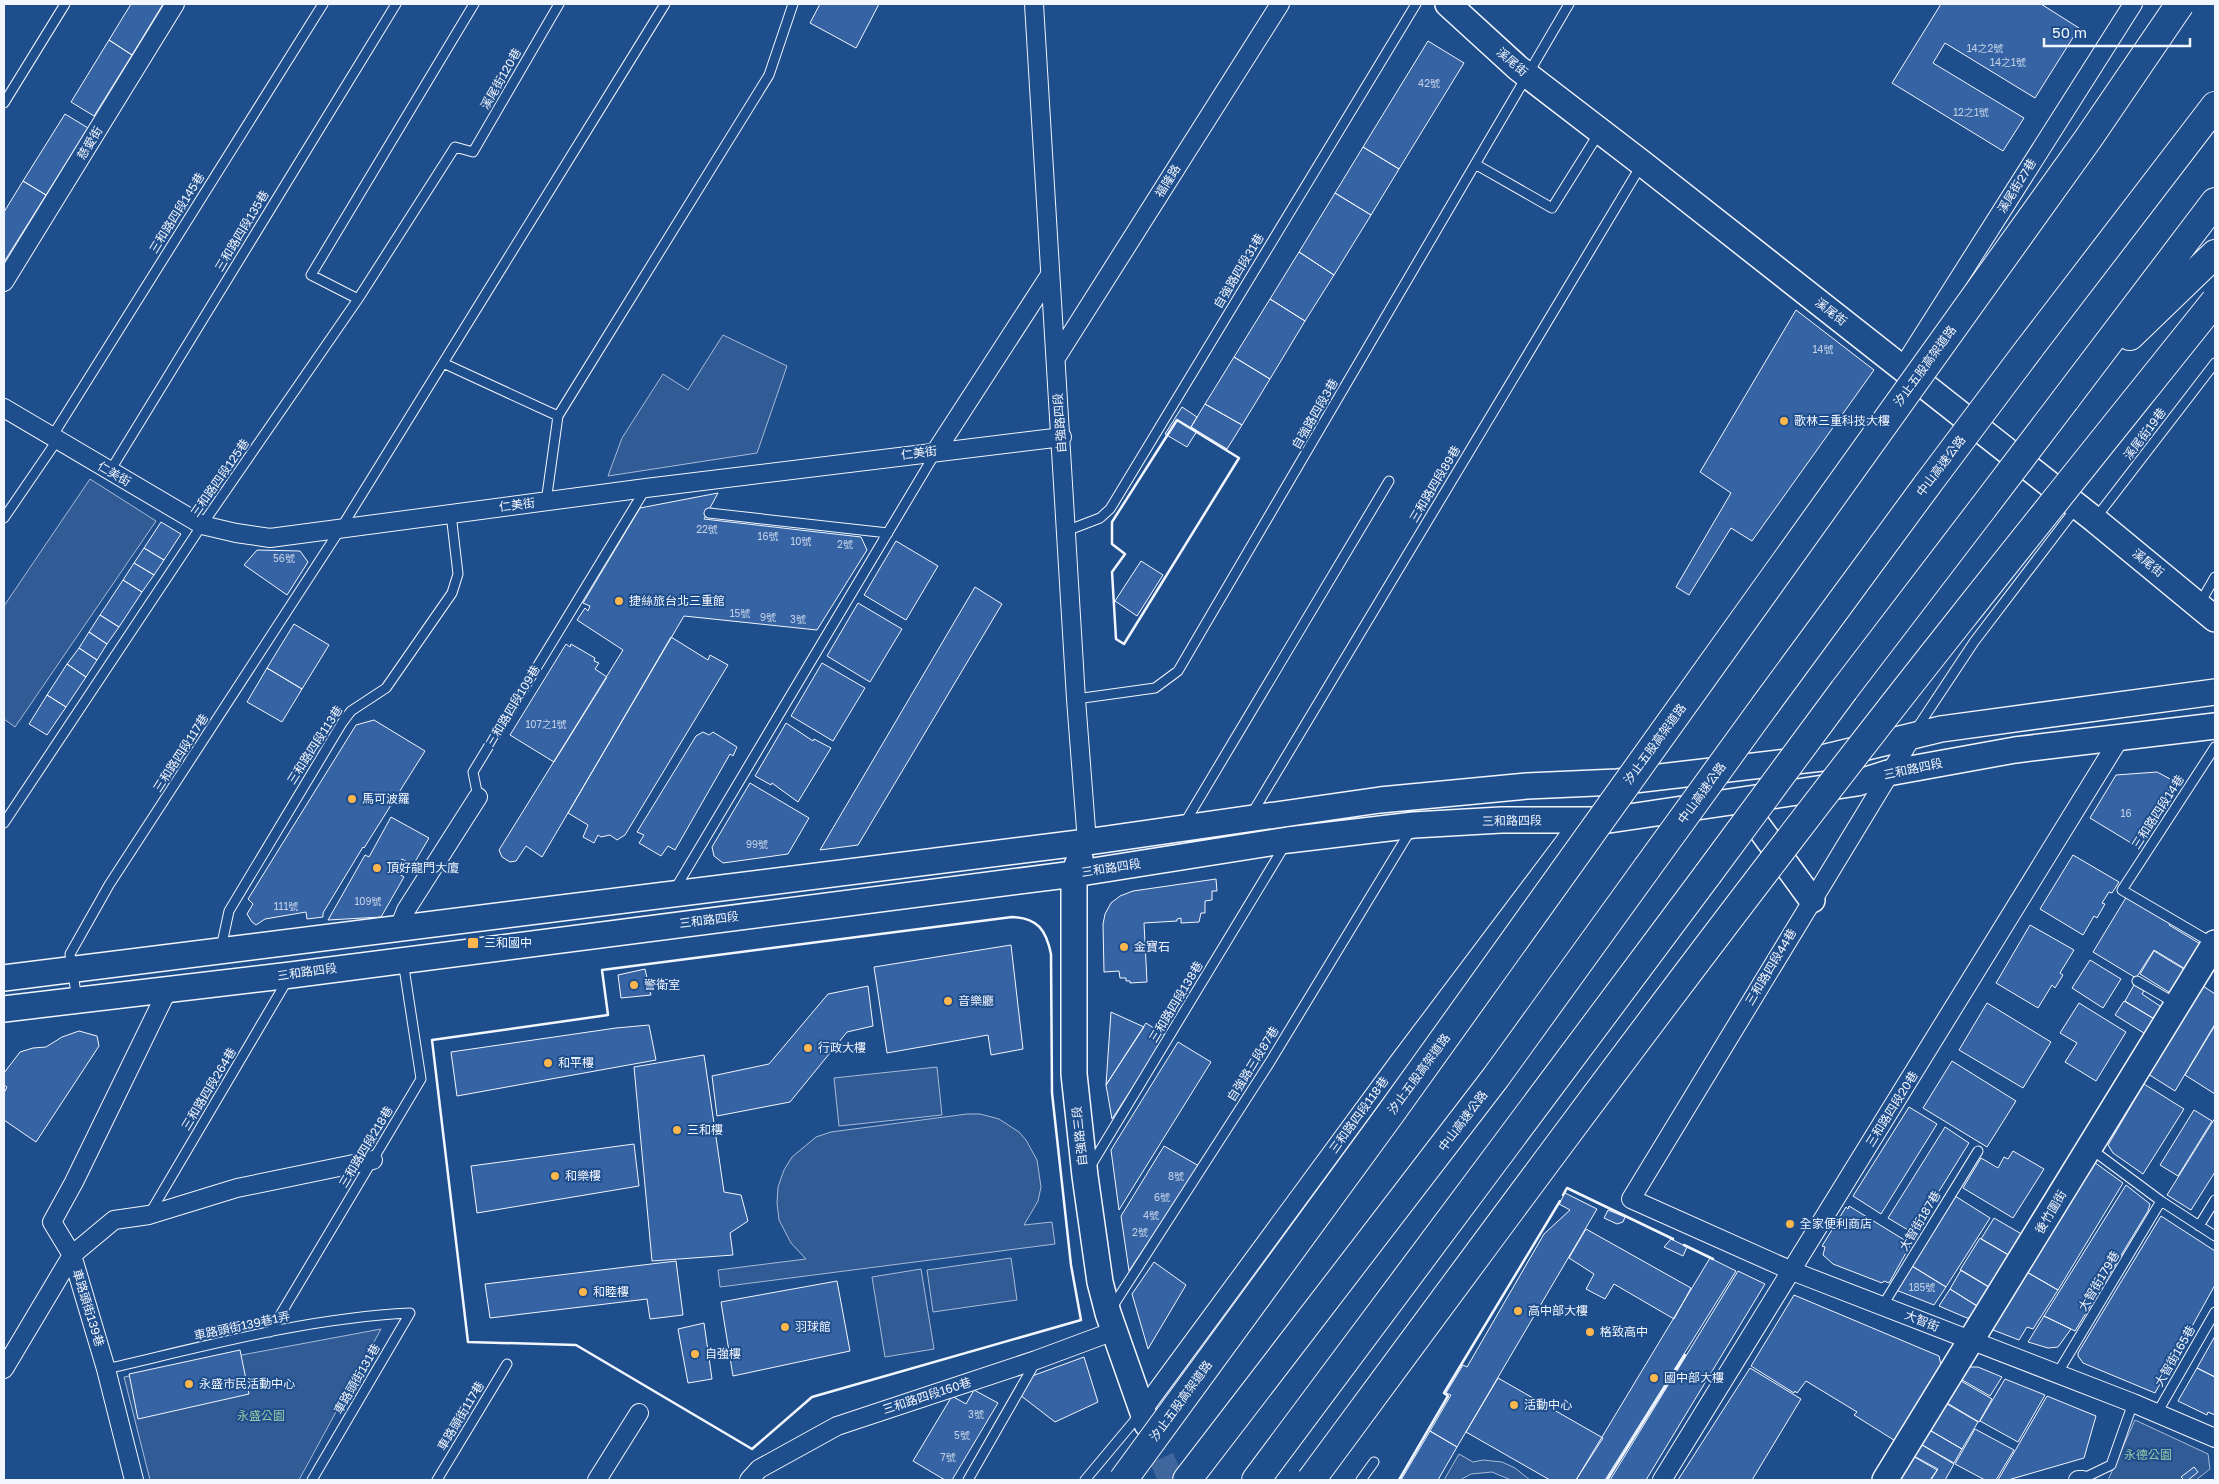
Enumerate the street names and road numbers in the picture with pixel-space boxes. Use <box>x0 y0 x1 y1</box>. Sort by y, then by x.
street label: 溪尾街 <box>1494 44 1531 79</box>
street label: 溪尾街120巷 <box>477 45 524 112</box>
street label: 慈愛街 <box>74 123 105 162</box>
street label: 溪尾街27巷 <box>1994 156 2039 216</box>
street label: 福隆路 <box>1152 161 1183 200</box>
street label: 三和路四段145巷 <box>146 170 207 256</box>
street label: 三和路四段135巷 <box>211 188 272 274</box>
street label: 自強路四段31巷 <box>1210 231 1267 311</box>
street label: 溪尾街 <box>1813 295 1850 329</box>
street label: 汐止五股高架道路 <box>1890 322 1959 409</box>
street label: 自強路四段3巷 <box>1288 376 1341 452</box>
street label: 自強路四段 <box>1050 393 1069 453</box>
street label: 溪尾街19巷 <box>2120 405 2169 463</box>
street label: 中山高速公路 <box>1913 432 1968 499</box>
street label: 三和路四段125巷 <box>187 436 252 520</box>
street label: 仁美街 <box>900 443 938 462</box>
street label: 三和路四段89巷 <box>1406 443 1463 525</box>
street label: 仁美街 <box>95 458 134 489</box>
street label: 仁美街 <box>498 495 536 514</box>
street label: 溪尾街 <box>2130 545 2167 580</box>
street label: 三和路四段109巷 <box>482 662 543 749</box>
street label: 汐止五股高架道路 <box>1620 700 1689 787</box>
street label: 三和路四段113巷 <box>284 703 346 787</box>
street label: 三和路四段117巷 <box>150 711 211 795</box>
street label: 三和路四段 <box>1882 755 1944 782</box>
street label: 中山高速公路 <box>1674 759 1729 826</box>
street label: 三和路四段14巷 <box>2128 772 2187 852</box>
street label: 三和路四段 <box>1482 812 1542 829</box>
street label: 三和路四段 <box>1080 855 1142 880</box>
street label: 三和路四段 <box>678 908 740 931</box>
street label: 三和路四段44巷 <box>1742 926 1799 1008</box>
street label: 三和路四段138巷 <box>1145 958 1206 1045</box>
street label: 三和路四段 <box>276 960 338 983</box>
street label: 自強路三段87巷 <box>1224 1023 1282 1104</box>
street label: 汐止五股高架道路 <box>1384 1030 1453 1117</box>
street label: 三和路四段264巷 <box>178 1045 239 1133</box>
street label: 三和路四段20巷 <box>1862 1068 1921 1149</box>
street label: 三和路四段118巷 <box>1326 1074 1391 1156</box>
street label: 中山高速公路 <box>1435 1087 1490 1154</box>
street label: 三和路四段218巷 <box>335 1103 396 1190</box>
street label: 自強路三段 <box>1069 1105 1090 1167</box>
street label: 後竹圍街 <box>2032 1187 2069 1236</box>
street label: 大智街187巷 <box>1896 1188 1943 1254</box>
street label: 大智街179巷 <box>2075 1248 2122 1314</box>
street label: 車路頭街139巷 <box>70 1267 107 1348</box>
street label: 大智街 <box>1903 1307 1942 1334</box>
street label: 車路頭街139巷1弄 <box>192 1308 291 1343</box>
street label: 大智街165巷 <box>2151 1323 2198 1389</box>
street label: 車路頭街131巷 <box>330 1341 383 1417</box>
street label: 汐止五股高架道路 <box>1146 1357 1215 1444</box>
street label: 三和路四段160巷 <box>881 1374 973 1417</box>
street label: 車路頭街117巷 <box>434 1378 487 1453</box>

